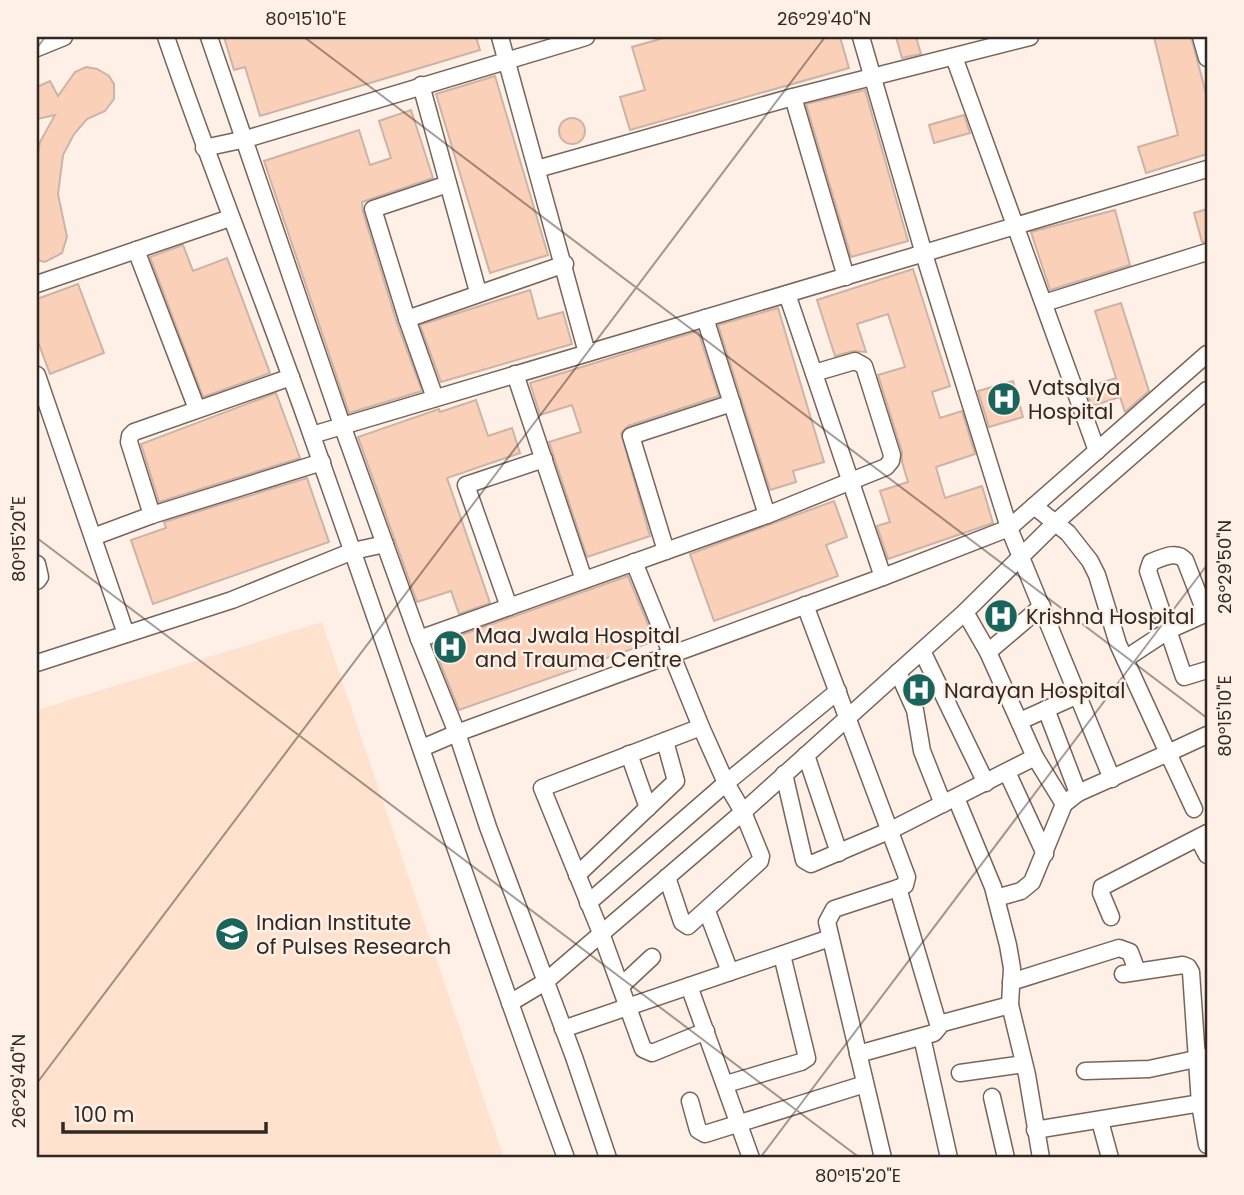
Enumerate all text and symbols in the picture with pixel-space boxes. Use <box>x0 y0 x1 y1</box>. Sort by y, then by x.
text: 80°15'10"E <box>265 6 347 31</box>
text: 26°29'40"N <box>777 6 871 31</box>
place label: Vatsalya Hospital <box>1028 373 1120 426</box>
hospital icon: Vatsalya Hospital <box>985 380 1023 418</box>
text: 80°15'20"E <box>6 496 31 582</box>
text: 26°29'50"N <box>1212 520 1237 614</box>
hospital icon: Krishna Hospital <box>982 597 1020 635</box>
place label: Krishna Hospital <box>1026 602 1195 631</box>
place label: Maa Jwala Hospital and Trauma Centre <box>475 621 682 674</box>
hospital icon: Maa Jwala Hospital and Trauma Centre <box>431 628 469 666</box>
hospital icon: Narayan Hospital <box>900 671 938 709</box>
text: 80°15'10"E <box>1212 675 1237 757</box>
place label: Narayan Hospital <box>944 676 1125 705</box>
place label: Indian Institute of Pulses Research <box>256 908 451 961</box>
school or university icon: Indian Institute of Pulses Research <box>213 915 251 953</box>
text: 26°29'40"N <box>6 1034 31 1128</box>
scale bar <box>63 1090 266 1134</box>
text: 100 m <box>74 1100 134 1129</box>
text: 80°15'20"E <box>815 1163 901 1188</box>

